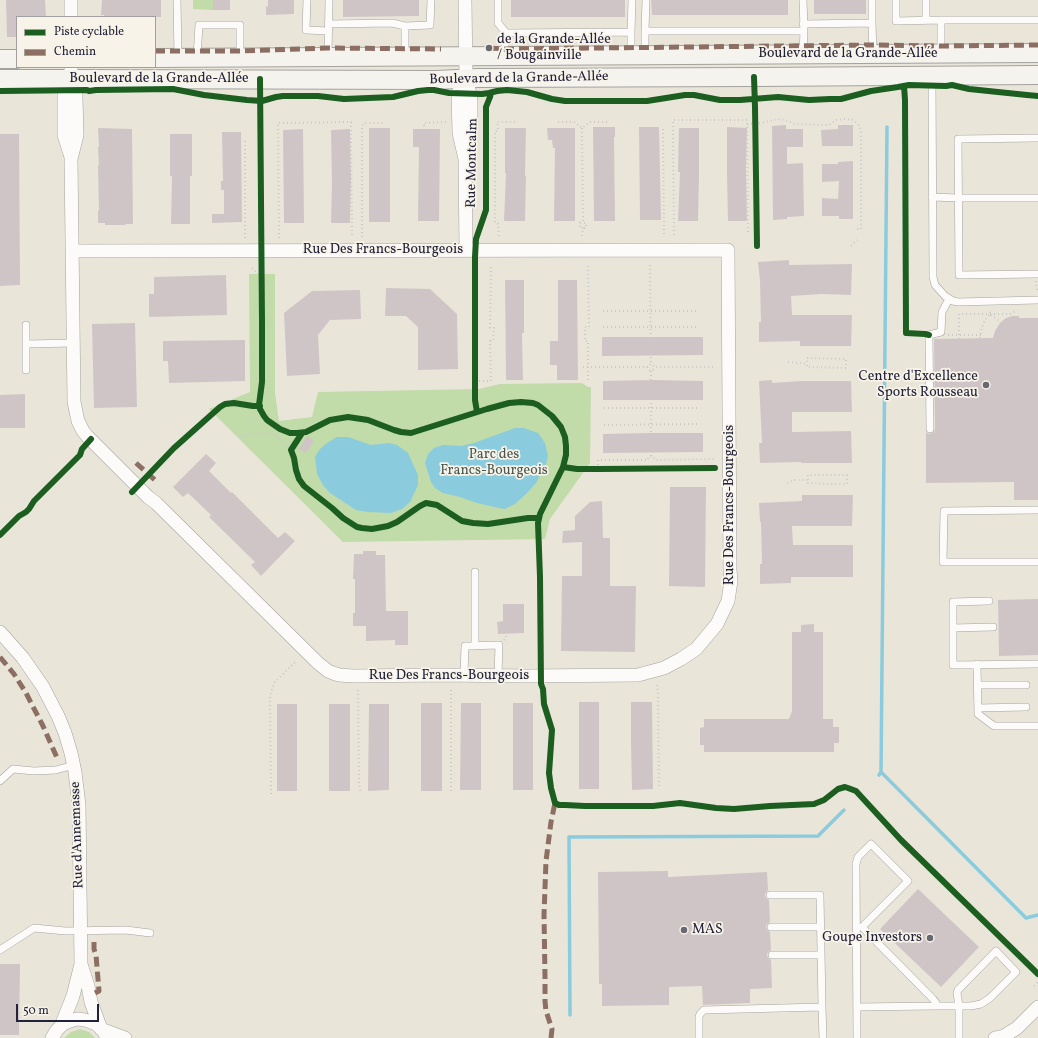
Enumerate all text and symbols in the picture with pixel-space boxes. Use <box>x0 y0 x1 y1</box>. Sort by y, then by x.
legend <box>16 16 156 68</box>
text: Piste cyclable <box>54 24 124 40</box>
place label: de la Grande-Allée / Bougainville <box>497 32 611 64</box>
marker: de la Grande-Allée / Bougainville <box>484 43 494 53</box>
text: Chemin <box>54 44 96 60</box>
street label: Boulevard de la Grande-Allée <box>758 46 938 62</box>
street label: Boulevard de la Grande-Allée <box>429 69 609 89</box>
street label: Boulevard de la Grande-Allée <box>69 71 249 87</box>
street label: Rue Montcalm <box>464 118 482 208</box>
street label: Rue Des Francs-Bourgeois <box>303 242 463 258</box>
place label: Centre d'Excellence Sports Rousseau <box>859 369 978 402</box>
marker: Centre d'Excellence Sports Rousseau <box>981 380 991 390</box>
street label: Rue Des Francs-Bourgeois <box>722 425 738 585</box>
park label: Parc des Francs-Bourgeois <box>440 447 548 480</box>
street label: Rue Des Francs-Bourgeois <box>369 668 529 684</box>
street label: Rue d'Annemasse <box>68 781 88 889</box>
place label: MAS <box>692 922 723 938</box>
marker: MAS <box>679 925 689 935</box>
place label: Goupe Investors <box>822 930 922 946</box>
marker: Goupe Investors <box>925 933 935 943</box>
scale bar <box>18 996 101 1022</box>
text: 50 m <box>23 1003 49 1019</box>

